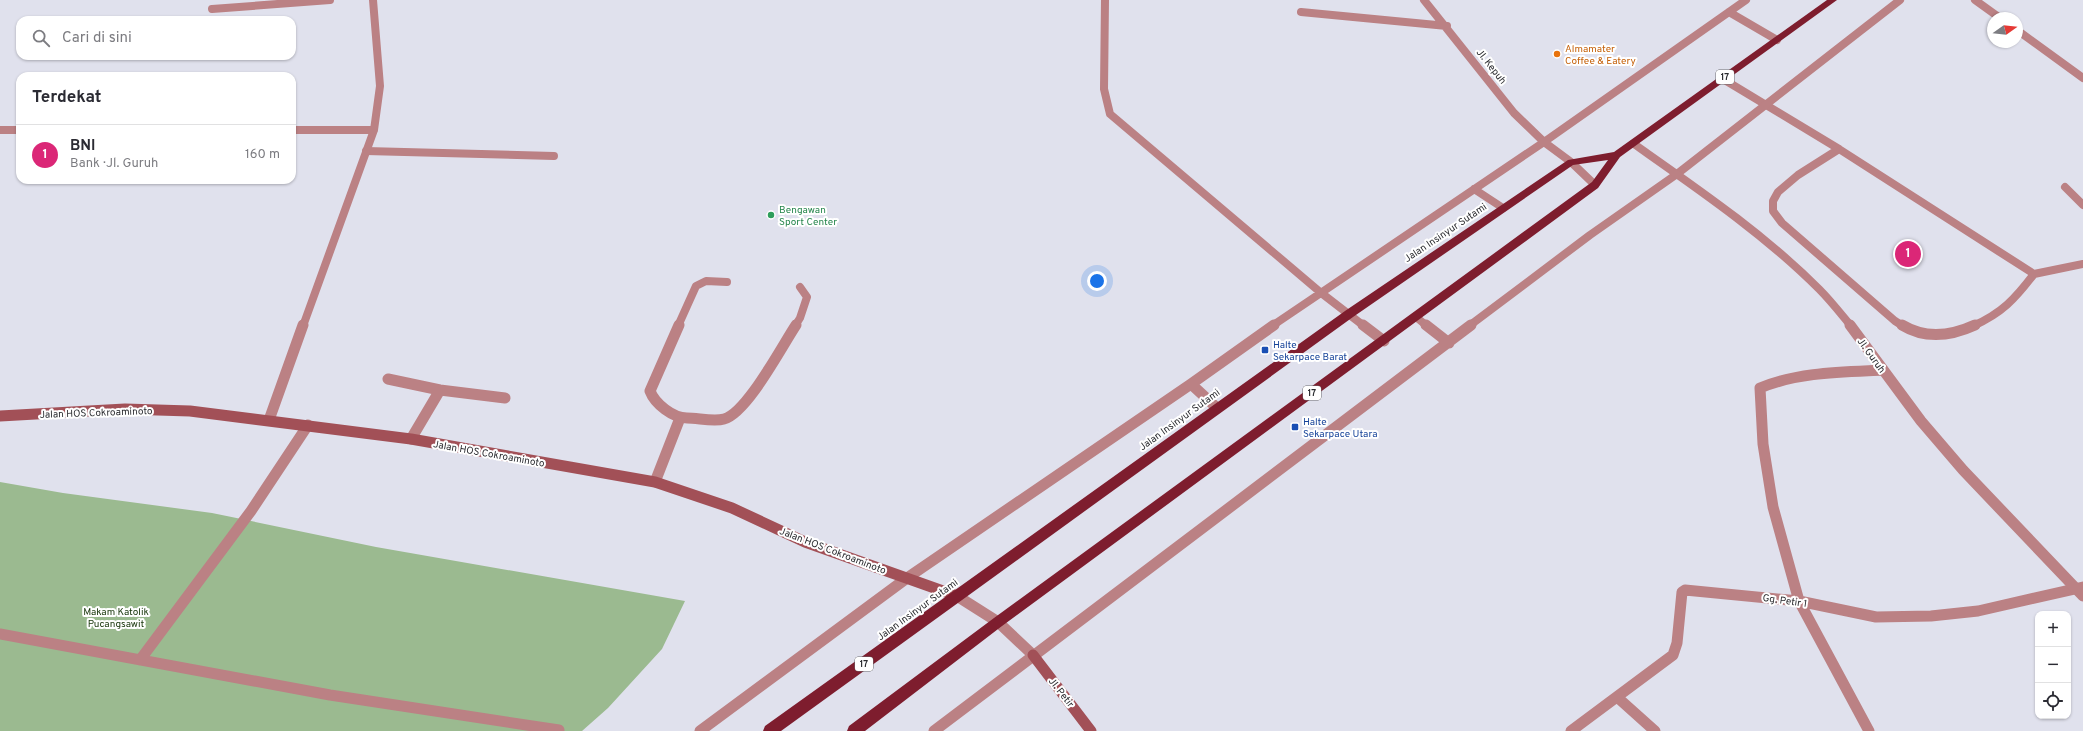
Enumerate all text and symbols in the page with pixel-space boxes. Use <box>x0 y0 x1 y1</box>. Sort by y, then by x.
north arrow <box>1987 12 2023 48</box>
search box <box>16 16 296 60</box>
icon: search <box>30 27 52 49</box>
text: Cari di sini <box>62 29 132 48</box>
place label: Almamater Coffee & Eatery <box>1565 43 1636 68</box>
street label: Jl. Kepuh <box>1473 47 1509 87</box>
marker: Almamater Coffee & Eatery <box>1552 49 1562 59</box>
road number: 17 <box>1716 70 1734 84</box>
text: Terdekat <box>32 87 101 109</box>
text: BNI <box>70 137 95 156</box>
text: 1 <box>42 147 48 163</box>
text: 160 m <box>245 147 280 163</box>
text: Bank · Jl. Guruh <box>70 156 158 172</box>
street label: Jalan Insinyur Sutami <box>1402 201 1490 266</box>
place label: Bengawan Sport Center <box>779 204 837 229</box>
marker: Bengawan Sport Center <box>766 210 776 220</box>
pin: 1 <box>1895 239 1921 269</box>
your location <box>1087 271 1107 291</box>
street label: Jl. Guruh <box>1854 336 1888 376</box>
place label: Halte Sekarpace Barat <box>1273 339 1347 364</box>
marker: Halte Sekarpace Barat <box>1260 345 1270 355</box>
street label: Jalan Insinyur Sutami <box>1137 386 1223 454</box>
road number: 17 <box>1303 386 1321 400</box>
street label: Jalan HOS Cokroaminoto <box>39 405 153 422</box>
place label: Halte Sekarpace Utara <box>1303 416 1377 441</box>
marker: Halte Sekarpace Utara <box>1290 422 1300 432</box>
street label: Jalan HOS Cokroaminoto <box>432 438 546 471</box>
street label: Jalan HOS Cokroaminoto <box>777 525 888 578</box>
street label: Jalan Insinyur Sutami <box>875 576 961 644</box>
street label: Gg. Petir 1 <box>1762 592 1808 611</box>
park label: Makam Katolik Pucangsawit <box>83 606 149 631</box>
map controls <box>2035 611 2071 719</box>
button: + <box>2035 611 2071 647</box>
button: − <box>2035 647 2071 683</box>
road number: 17 <box>855 657 873 671</box>
street label: Jl. Petir <box>1045 675 1077 711</box>
button: locate <box>2035 683 2071 719</box>

